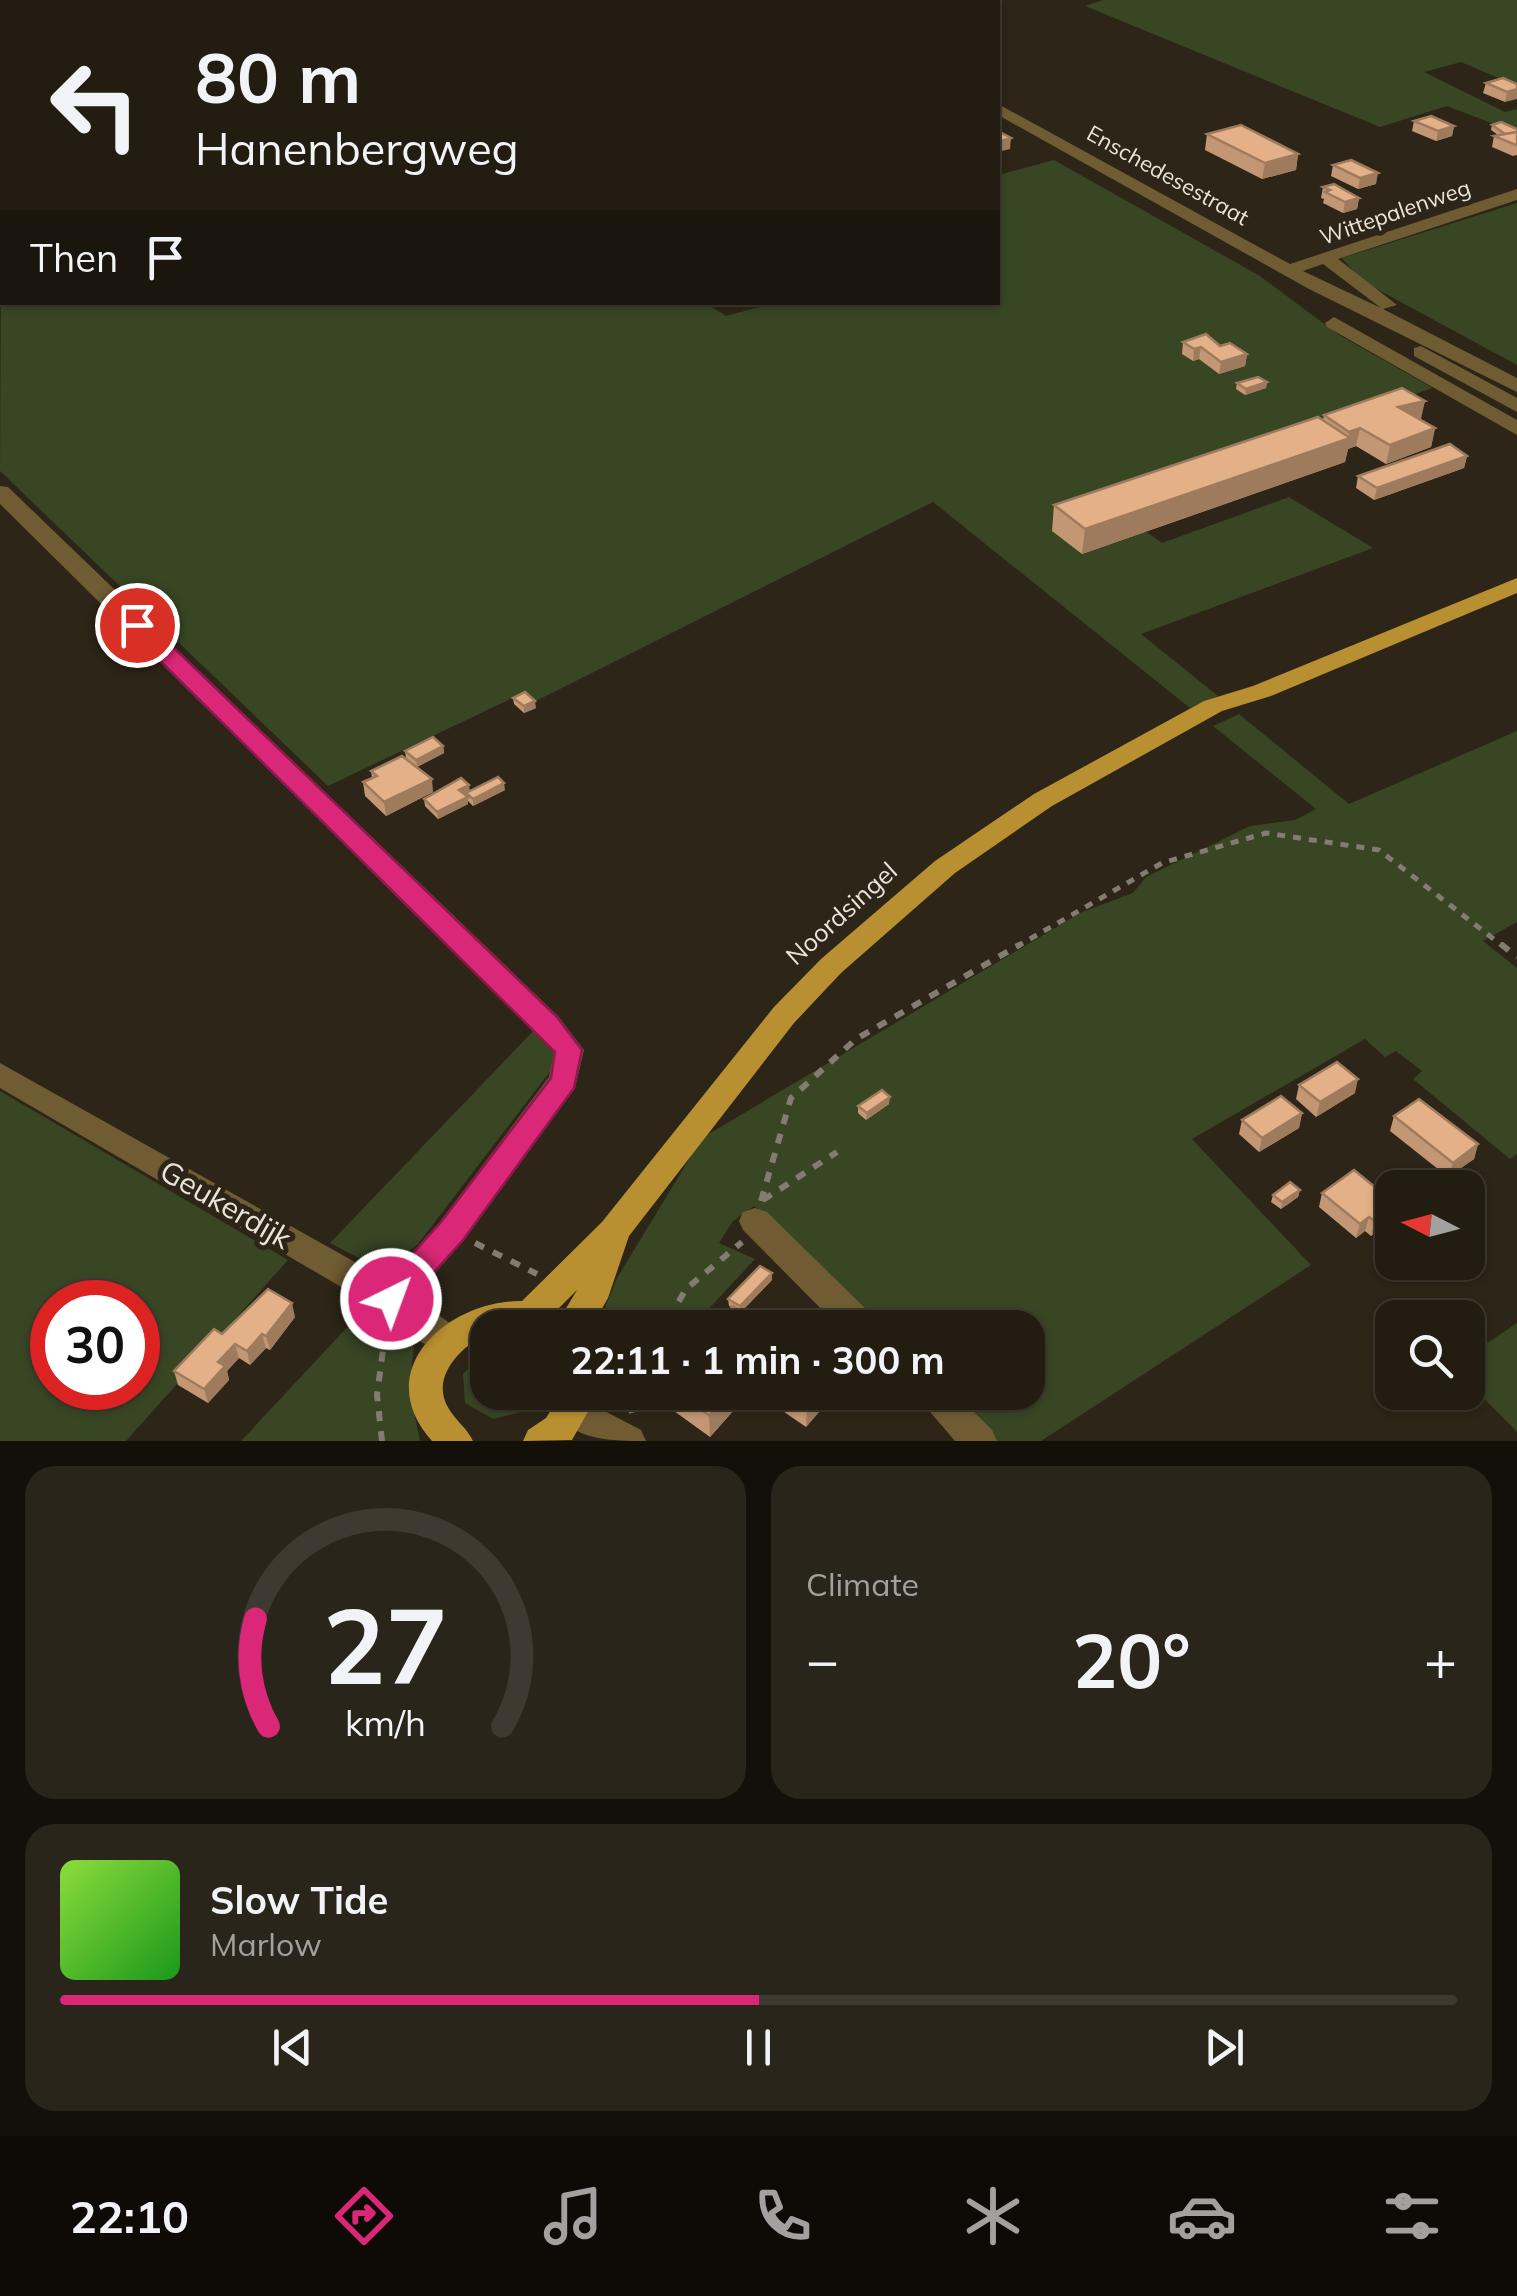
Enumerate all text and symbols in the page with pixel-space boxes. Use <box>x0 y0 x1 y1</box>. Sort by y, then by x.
text: 80 m <box>195 33 361 121</box>
icon: left <box>30 40 160 170</box>
street label: Enschedesestraat <box>1082 119 1254 231</box>
text: Hanenbergweg <box>195 120 519 176</box>
street label: Wittepalenweg <box>1316 173 1474 251</box>
icon: arrive <box>138 230 193 285</box>
text: Then <box>30 234 118 282</box>
pin <box>95 583 180 668</box>
icon: arrive <box>110 598 165 653</box>
street label: Noordsingel <box>779 855 903 971</box>
street label: Geukerdijk <box>154 1151 299 1257</box>
north arrow <box>1375 1170 1485 1280</box>
map controls <box>1375 1170 1485 1410</box>
position arrow <box>339 1247 443 1351</box>
speed limit sign: 30 <box>30 1280 160 1410</box>
button: search <box>1375 1300 1485 1410</box>
text: 22:11 · 1 min · 300 m <box>570 1336 945 1384</box>
text: Climate <box>806 1564 919 1604</box>
text: 27 <box>323 1579 448 1710</box>
text: 20° <box>1072 1613 1191 1707</box>
text: − <box>806 1625 839 1694</box>
text: + <box>1424 1625 1457 1694</box>
text: km/h <box>345 1700 426 1745</box>
text: Slow Tide <box>210 1876 388 1924</box>
text: Marlow <box>210 1924 322 1964</box>
icon: previous <box>265 2020 320 2075</box>
icon: pause <box>731 2020 786 2075</box>
icon: next <box>1197 2020 1252 2075</box>
icon: directions <box>329 2181 399 2251</box>
icon: music <box>538 2181 608 2251</box>
icon: phone <box>748 2181 818 2251</box>
icon: climate <box>958 2181 1028 2251</box>
icon: car <box>1167 2181 1237 2251</box>
icon: filters <box>1377 2181 1447 2251</box>
text: 22:10 <box>70 2188 189 2244</box>

